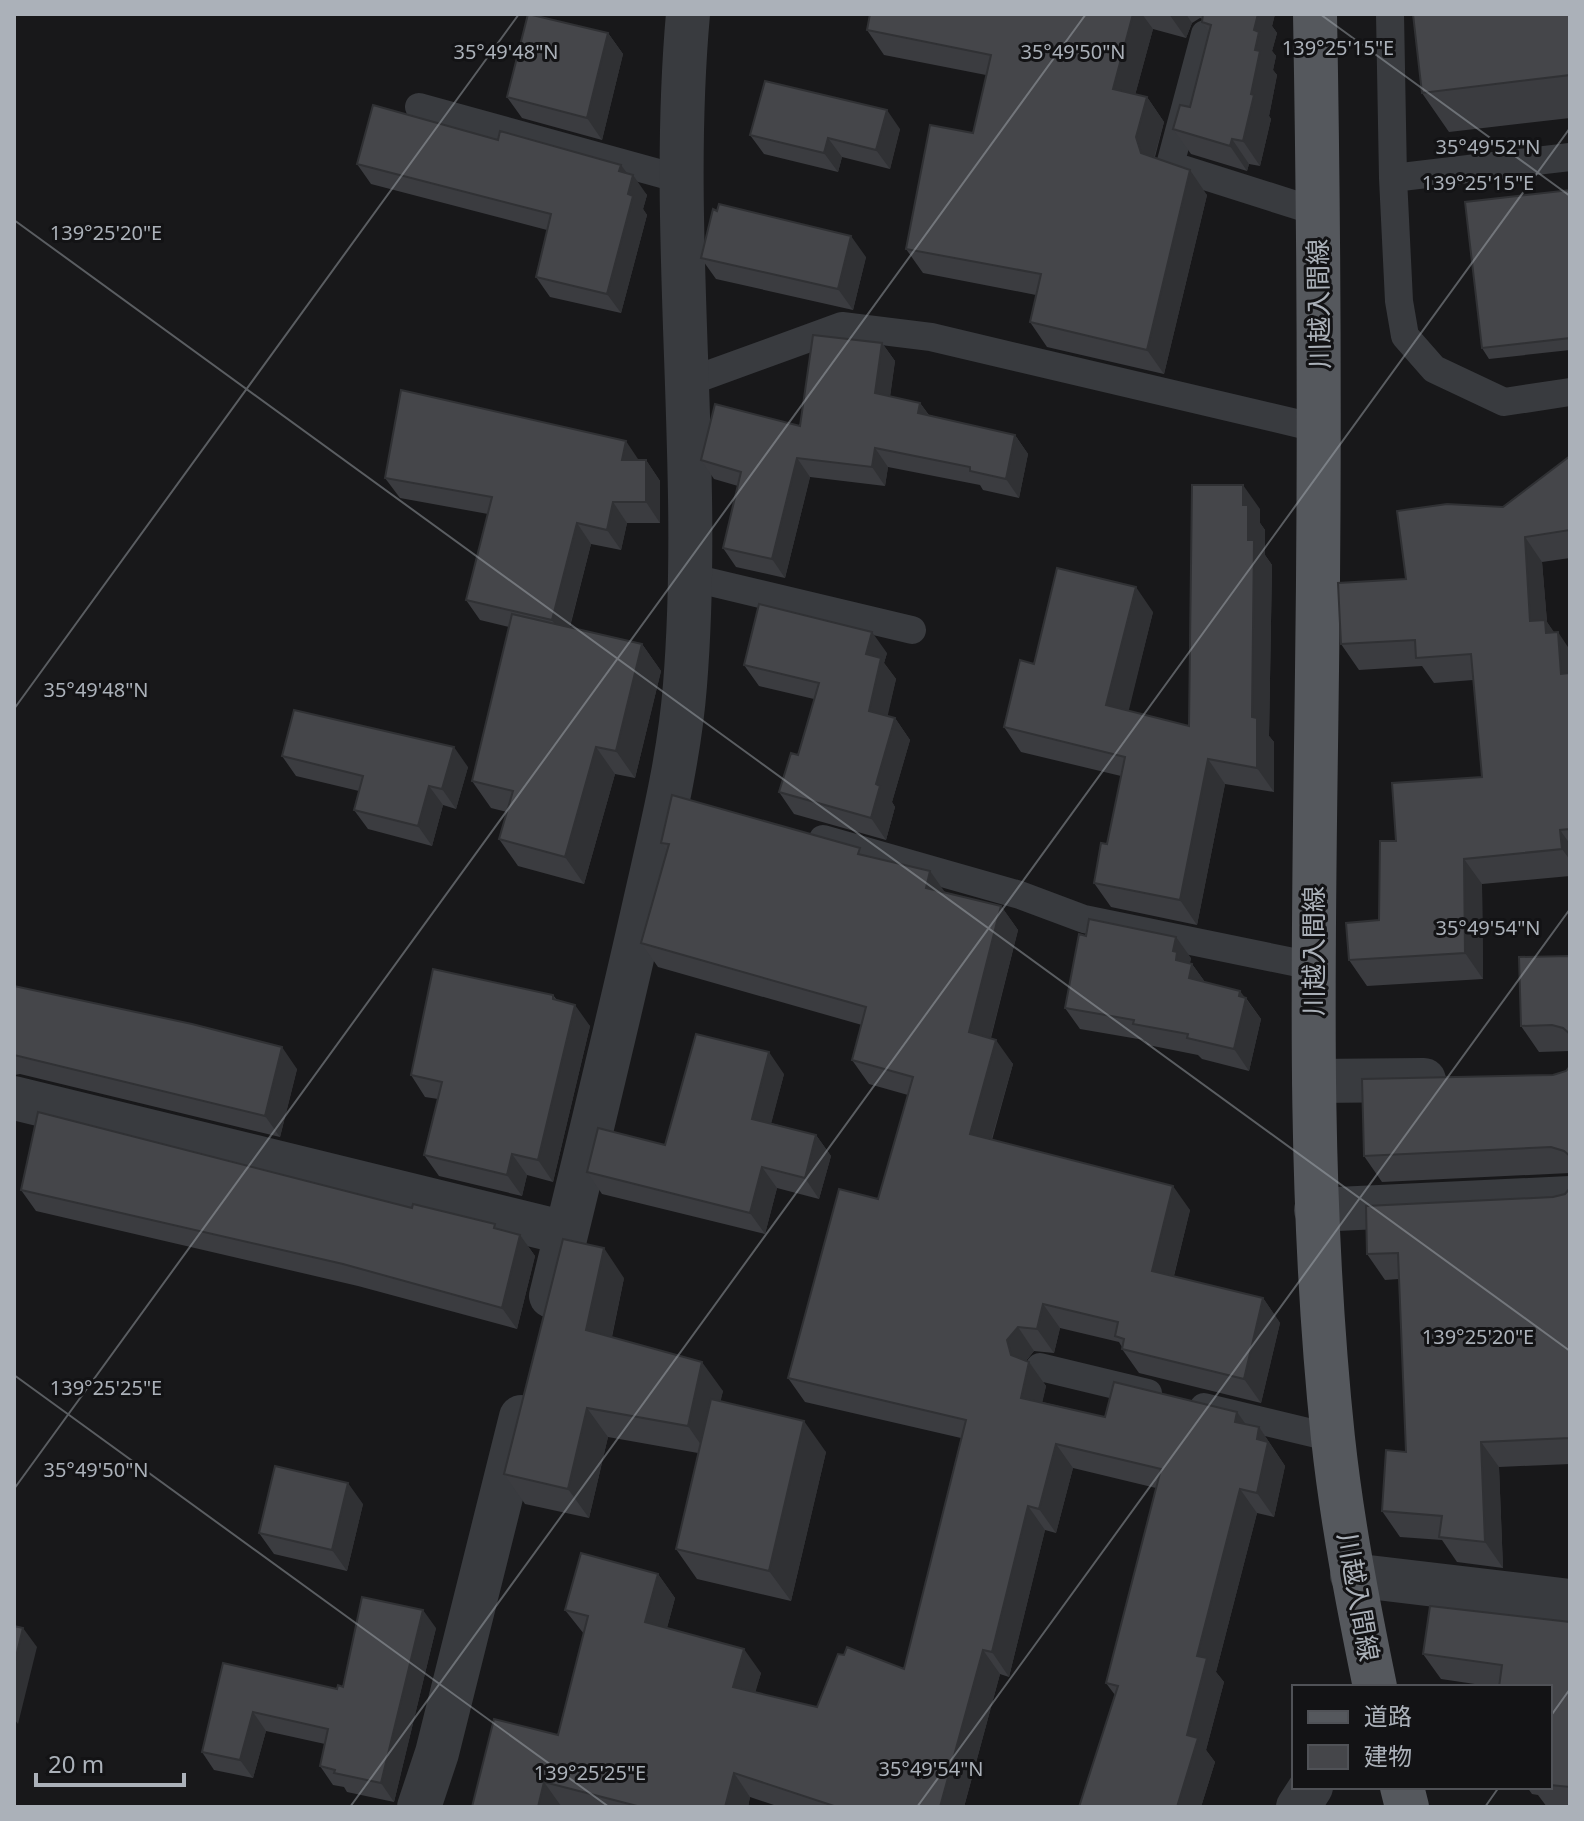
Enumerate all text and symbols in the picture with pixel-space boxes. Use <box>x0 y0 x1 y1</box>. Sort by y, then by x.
text: 139°25'15"E <box>1282 34 1394 61</box>
text: 35°49'48"N <box>453 38 559 65</box>
text: 35°49'50"N <box>1020 38 1126 65</box>
text: 35°49'52"N <box>1435 133 1541 160</box>
text: 139°25'15"E <box>1422 169 1534 196</box>
text: 139°25'20"E <box>50 219 162 246</box>
street label: 川越入間線 <box>1299 239 1337 369</box>
text: 35°49'48"N <box>43 676 149 703</box>
street label: 川越入間線 <box>1295 886 1331 1016</box>
text: 35°49'54"N <box>1435 914 1541 941</box>
text: 139°25'20"E <box>1422 1323 1534 1350</box>
text: 139°25'25"E <box>50 1374 162 1401</box>
text: 35°49'50"N <box>43 1456 149 1483</box>
street label: 川越入間線 <box>1330 1530 1388 1664</box>
legend <box>1292 1685 1552 1789</box>
text: 道路 <box>1364 1699 1412 1732</box>
scale bar <box>36 1737 184 1787</box>
text: 建物 <box>1364 1739 1412 1772</box>
text: 20 m <box>48 1747 104 1780</box>
text: 35°49'54"N <box>878 1755 984 1782</box>
text: 139°25'25"E <box>534 1759 646 1786</box>

